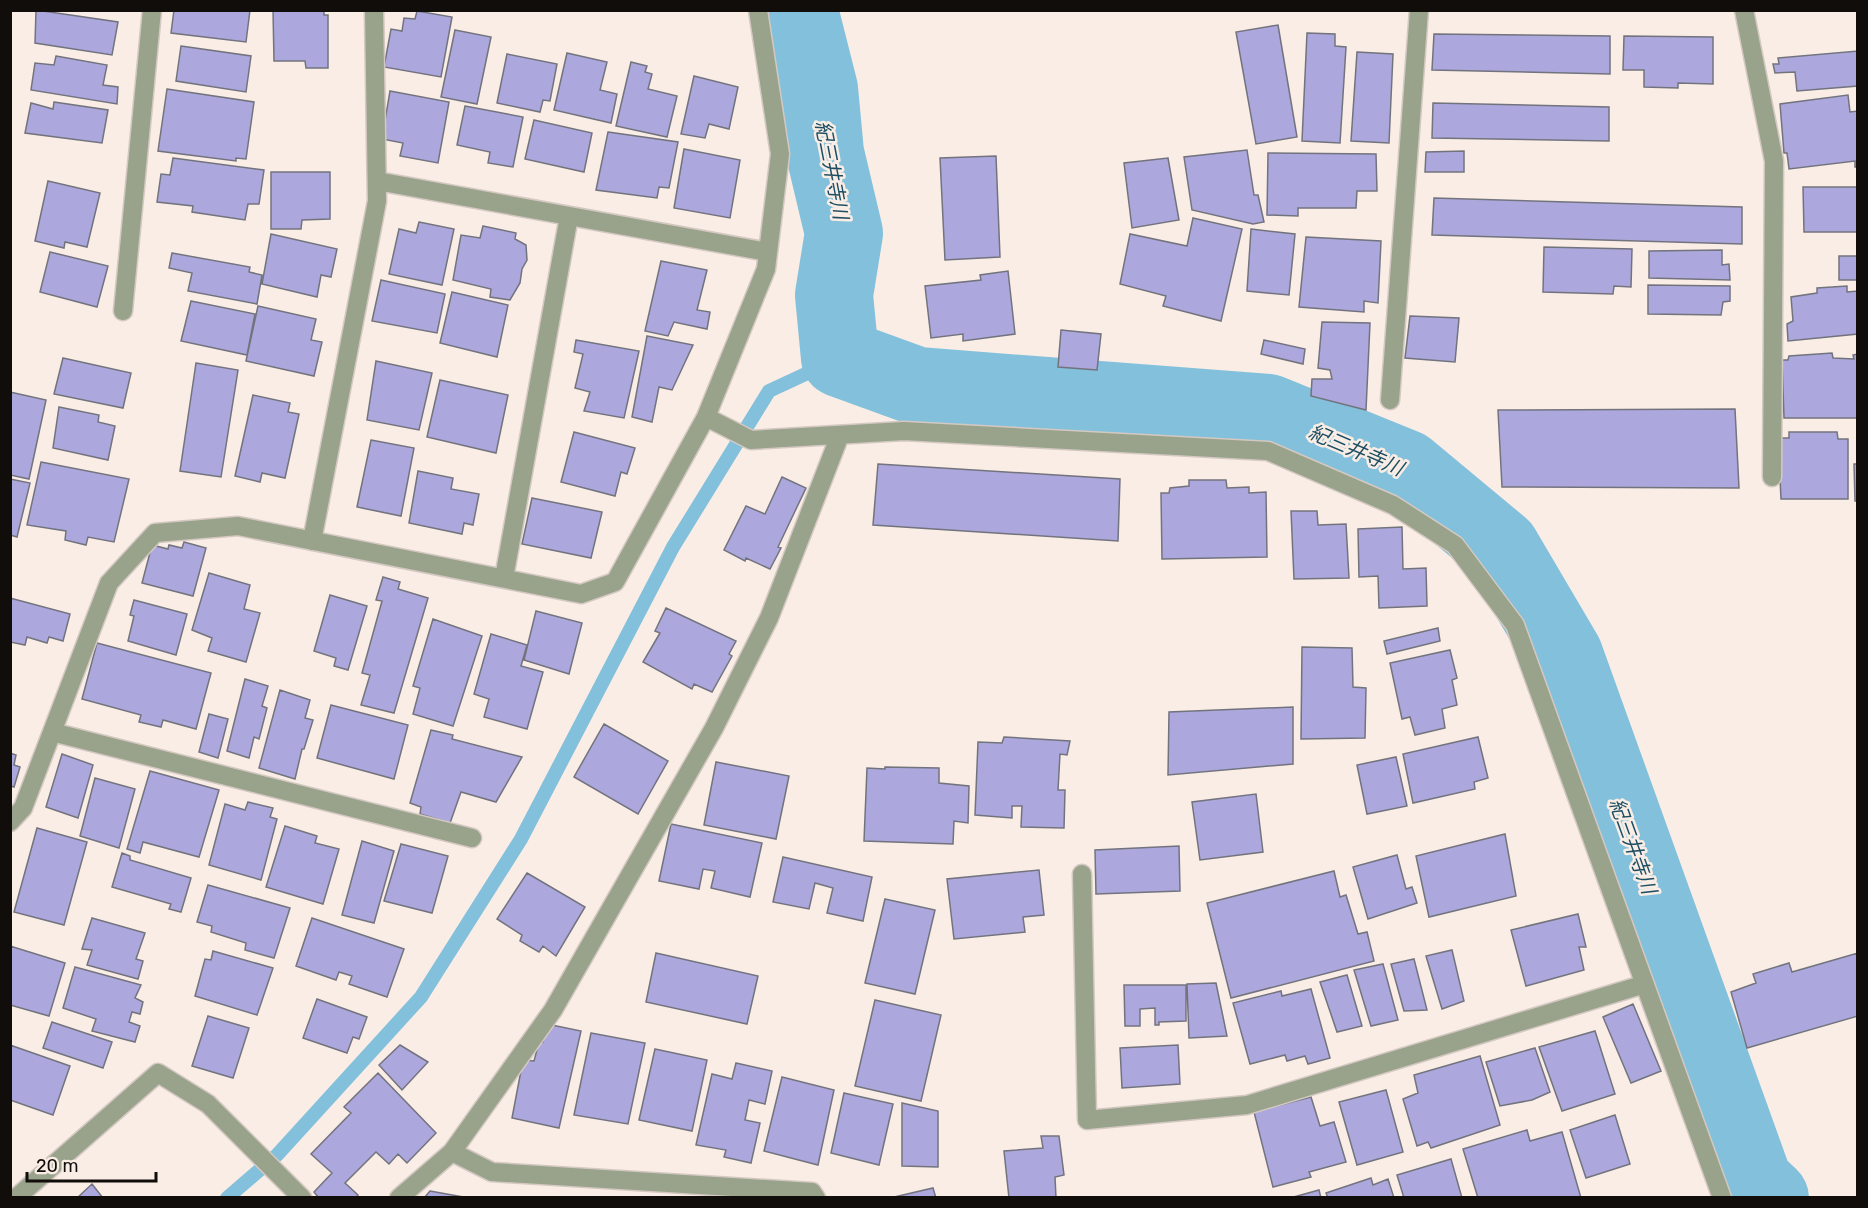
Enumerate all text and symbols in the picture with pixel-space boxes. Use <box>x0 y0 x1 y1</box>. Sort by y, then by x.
water label: 紀三井寺川 <box>811 119 854 223</box>
water label: 紀三井寺川 <box>1305 419 1409 481</box>
water label: 紀三井寺川 <box>1605 795 1662 899</box>
scale bar <box>27 1145 156 1183</box>
text: 20 m <box>36 1155 78 1177</box>

